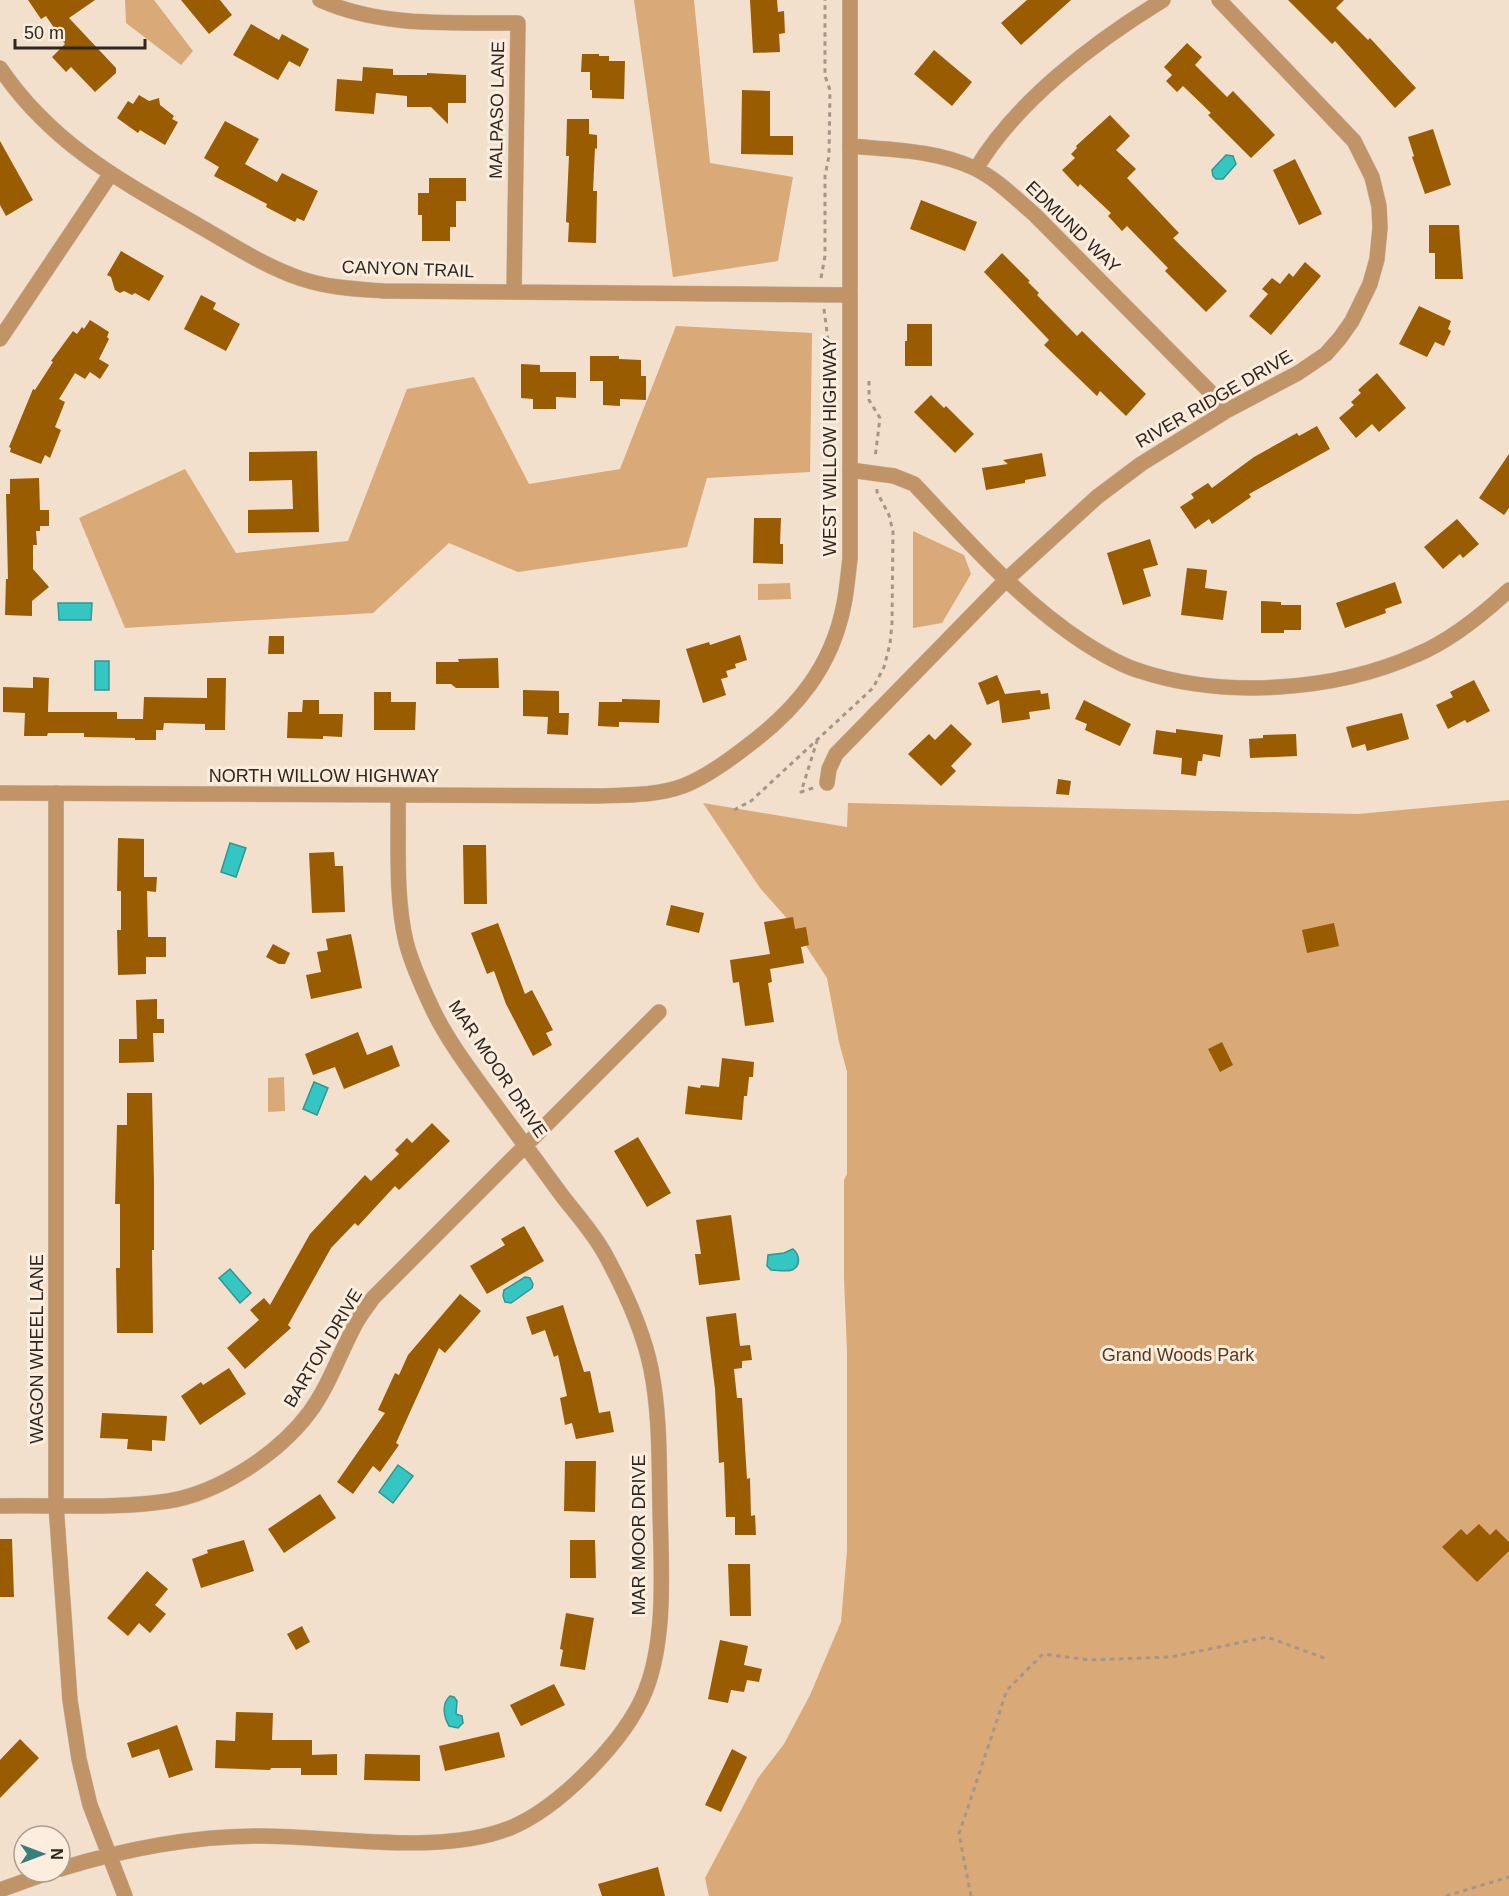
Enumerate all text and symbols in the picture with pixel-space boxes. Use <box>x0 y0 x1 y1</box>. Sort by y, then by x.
scale bar <box>15 12 146 50</box>
text: 50 m <box>24 23 64 43</box>
street label: MALPASO LANE <box>486 41 508 179</box>
street label: EDMUND WAY <box>1022 177 1124 277</box>
street label: CANYON TRAIL <box>341 257 475 281</box>
street label: WEST WILLOW HIGHWAY <box>820 338 840 556</box>
street label: RIVER RIDGE DRIVE <box>1132 346 1296 452</box>
street label: NORTH WILLOW HIGHWAY <box>209 766 439 786</box>
street label: MAR MOOR DRIVE <box>445 997 551 1141</box>
street label: WAGON WHEEL LANE <box>27 1254 47 1444</box>
street label: BARTON DRIVE <box>280 1285 366 1411</box>
park label: Grand Woods Park <box>1102 1345 1255 1365</box>
street label: MAR MOOR DRIVE <box>629 1454 649 1616</box>
north arrow <box>12 1824 72 1884</box>
text: N <box>48 1848 65 1860</box>

